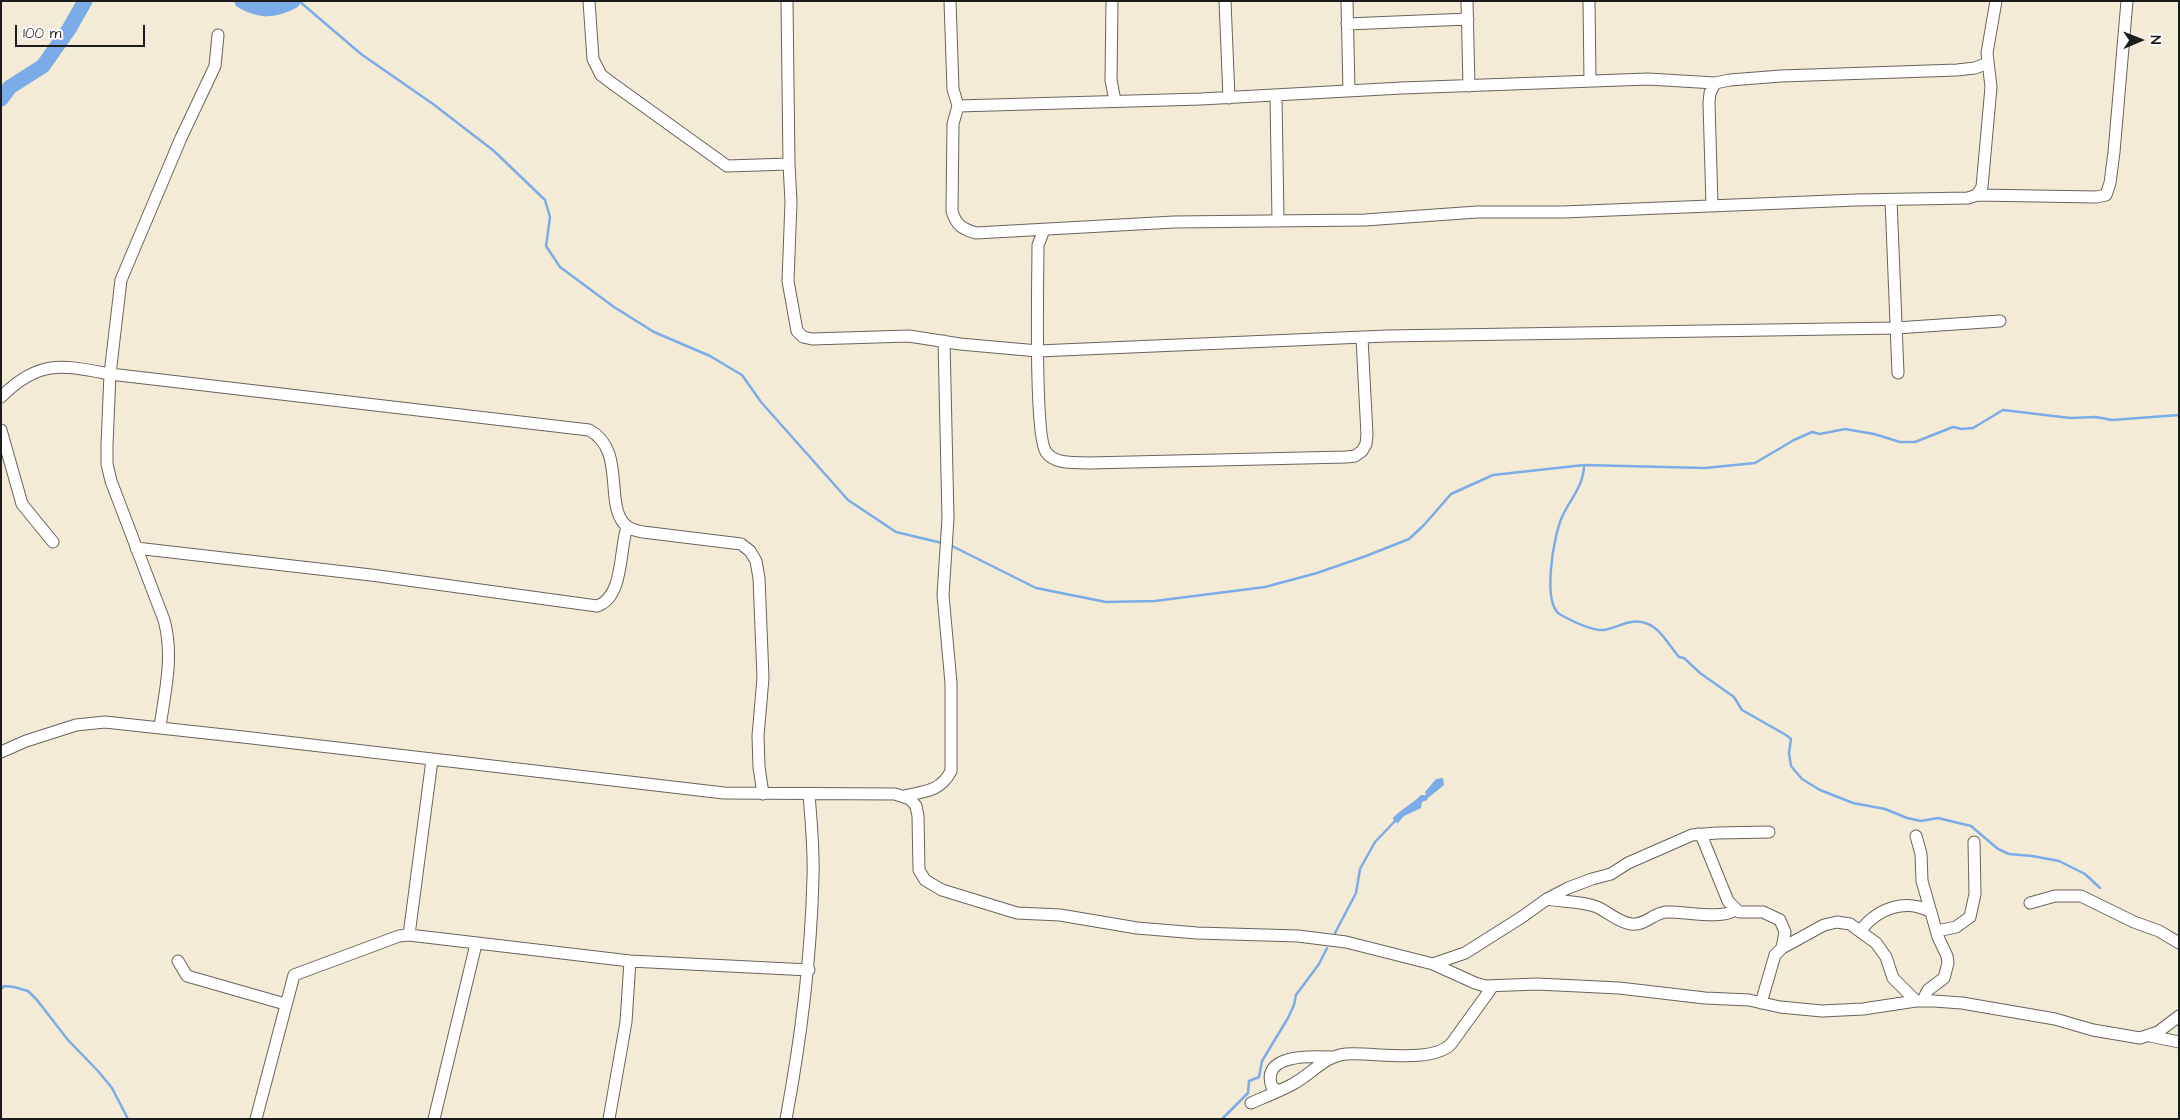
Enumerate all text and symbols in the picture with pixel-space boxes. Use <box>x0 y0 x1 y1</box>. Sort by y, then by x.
scale bar <box>18 15 148 47</box>
north arrow <box>2115 15 2165 65</box>
text: 100 m <box>23 23 62 44</box>
text: N <box>2145 35 2165 44</box>

